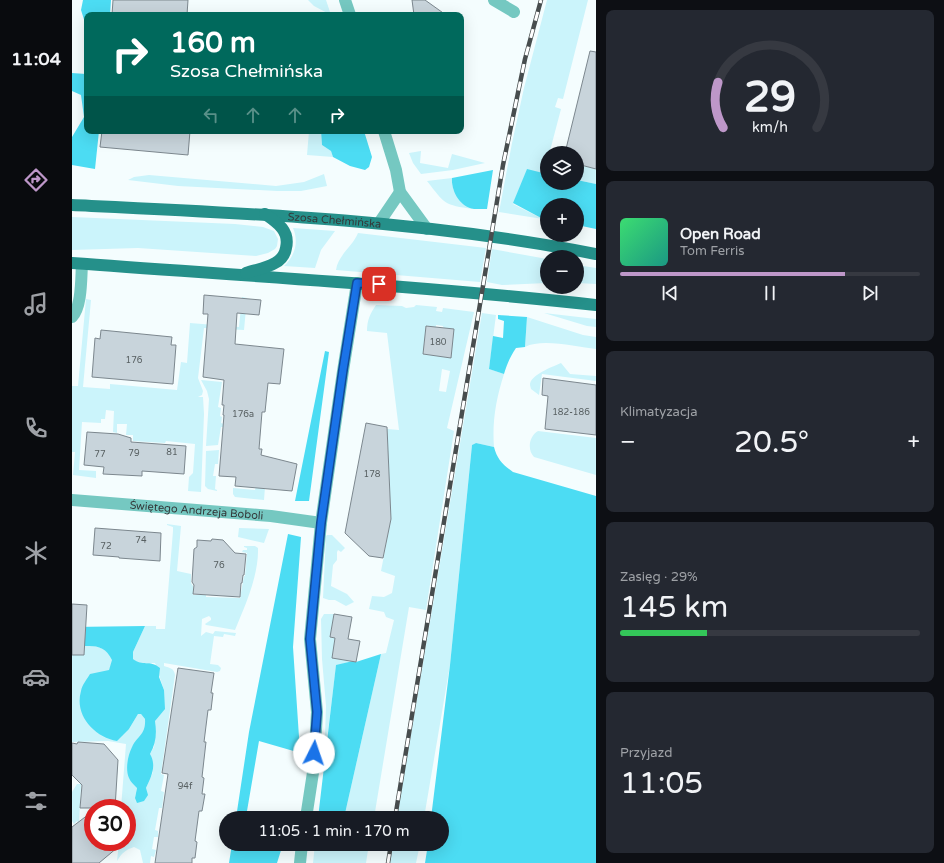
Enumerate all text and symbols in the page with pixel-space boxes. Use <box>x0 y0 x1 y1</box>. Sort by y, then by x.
text: 160 m <box>170 26 256 60</box>
icon: right <box>104 28 156 80</box>
text: 11:04 <box>11 48 61 70</box>
text: Szosa Chełmińska <box>170 60 323 82</box>
text: 29 <box>744 73 796 123</box>
icon: left <box>200 104 222 126</box>
icon: ahead <box>242 104 264 126</box>
icon: ahead <box>284 104 306 126</box>
icon: right <box>326 104 348 126</box>
text: km/h <box>752 119 788 136</box>
map controls <box>540 146 584 294</box>
button: layers <box>540 146 584 190</box>
icon: directions <box>22 166 50 194</box>
button: + <box>540 198 584 242</box>
street label: Szosa Chełmińska <box>287 210 382 231</box>
text: Open Road <box>680 225 761 243</box>
text: Tom Ferris <box>680 243 744 259</box>
button: − <box>540 250 584 294</box>
pin <box>362 267 396 301</box>
icon: arrive <box>368 273 390 295</box>
icon: previous <box>659 282 681 304</box>
icon: pause <box>759 282 781 304</box>
icon: next <box>859 282 881 304</box>
icon: music <box>22 290 50 318</box>
house number: 180 <box>430 337 447 348</box>
house number: 176 <box>126 355 143 366</box>
text: Klimatyzacja <box>620 404 697 420</box>
house number: 182-186 <box>552 407 590 418</box>
house number: 176a <box>232 409 254 420</box>
icon: phone <box>22 414 50 442</box>
text: 20.5° <box>734 424 809 461</box>
text: − <box>620 429 636 455</box>
text: + <box>908 429 920 455</box>
house number: 81 <box>166 447 178 458</box>
house number: 79 <box>128 448 140 459</box>
house number: 77 <box>94 449 106 460</box>
house number: 178 <box>364 469 381 480</box>
street label: Świętego Andrzeja Boboli <box>129 498 264 522</box>
house number: 74 <box>135 535 147 546</box>
icon: climate <box>22 539 50 567</box>
house number: 72 <box>100 541 112 552</box>
house number: 76 <box>213 560 225 571</box>
text: Zasięg · 29% <box>620 569 698 585</box>
text: 145 km <box>620 589 728 626</box>
icon: car <box>22 663 50 691</box>
position arrow <box>293 732 335 774</box>
text: Przyjazd <box>620 745 672 761</box>
text: 11:05 <box>620 765 703 802</box>
house number: 94f <box>178 781 193 792</box>
icon: filters <box>22 787 50 815</box>
speed limit sign: 30 <box>84 799 136 851</box>
text: 11:05 · 1 min · 170 m <box>259 822 409 840</box>

